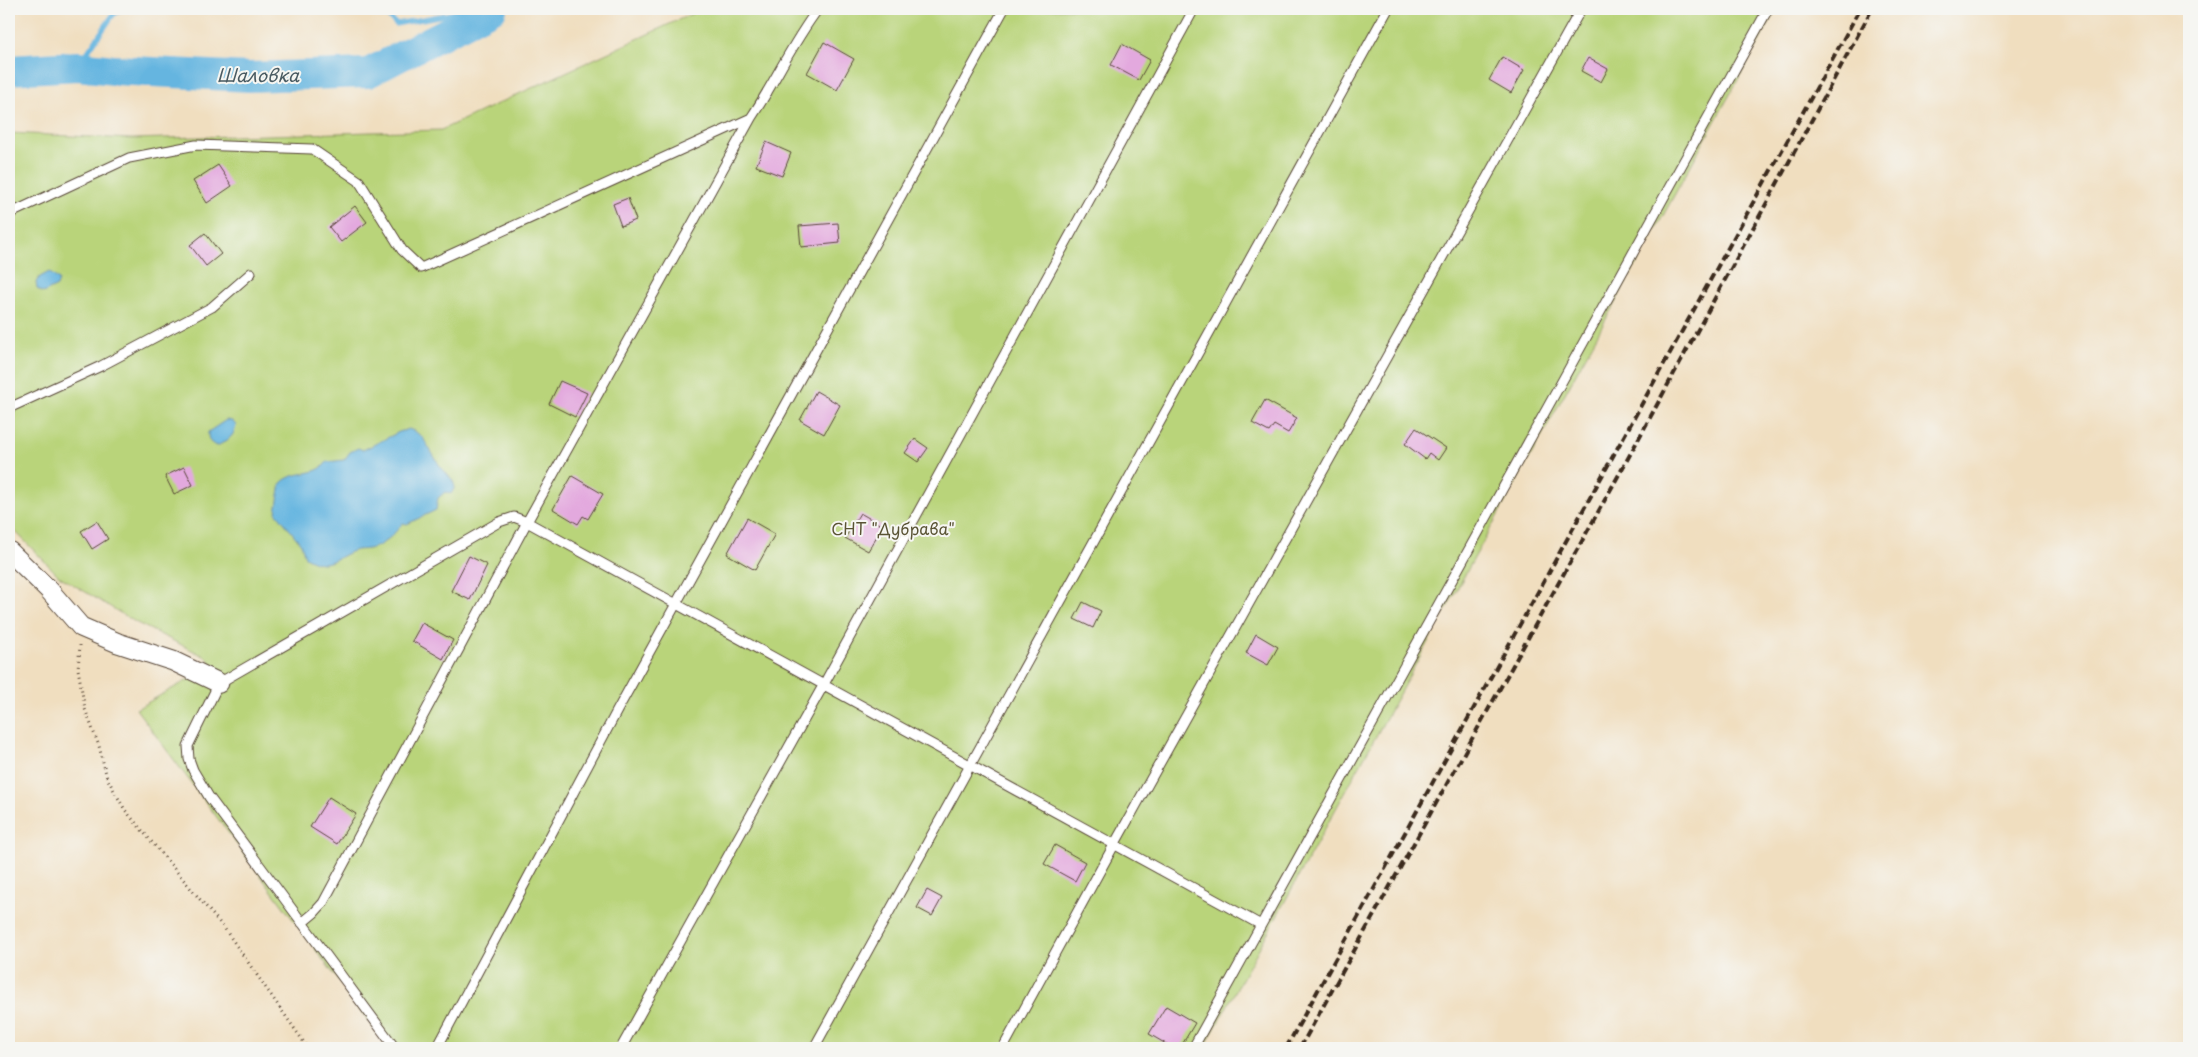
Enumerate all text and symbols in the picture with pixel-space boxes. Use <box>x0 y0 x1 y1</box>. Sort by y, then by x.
water label: Шаловка <box>217 61 300 88</box>
park label: СНТ "Дубрава" <box>831 516 955 540</box>

